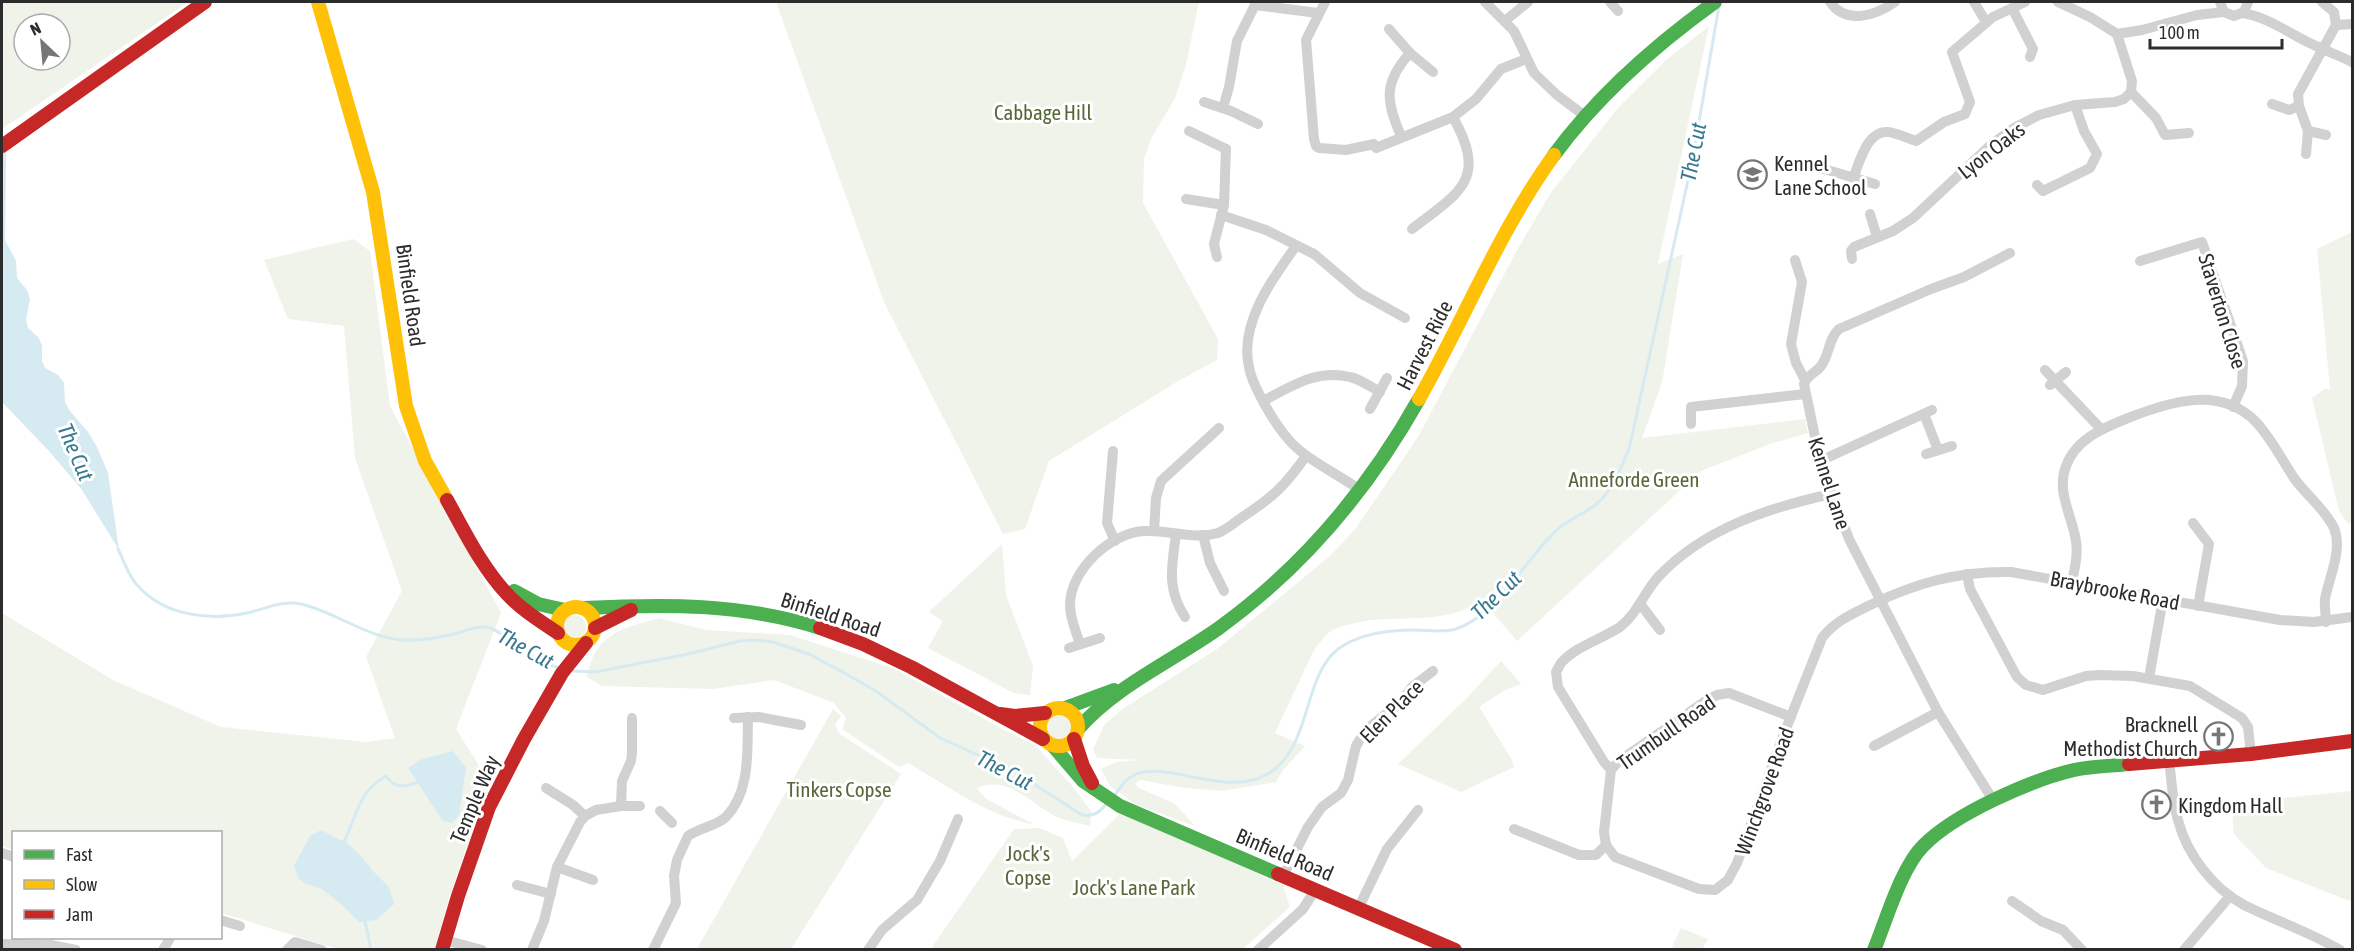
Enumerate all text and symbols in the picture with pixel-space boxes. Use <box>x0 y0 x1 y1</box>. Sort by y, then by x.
north arrow <box>12 12 72 72</box>
scale bar <box>2150 12 2282 50</box>
text: N <box>27 18 44 39</box>
text: 100 m <box>2159 22 2200 43</box>
park label: Cabbage Hill <box>994 100 1092 124</box>
street label: Lyon Oaks <box>1953 117 2029 183</box>
water label: The Cut <box>1675 120 1712 184</box>
place label: Kennel Lane School <box>1774 151 1867 199</box>
school or university icon: Kennel Lane School <box>1737 159 1769 191</box>
street label: Binfield Road <box>392 242 430 348</box>
street label: Staverton Close <box>2194 251 2252 371</box>
street label: Harvest Ride <box>1391 296 1457 394</box>
water label: The Cut <box>52 419 100 485</box>
street label: Kennel Lane <box>1804 434 1856 532</box>
park label: Anneforde Green <box>1569 467 1699 491</box>
water label: The Cut <box>1465 564 1527 625</box>
street label: Braybrooke Road <box>2048 566 2182 614</box>
street label: Binfield Road <box>778 587 884 641</box>
water label: The Cut <box>494 622 559 674</box>
street label: Elen Place <box>1354 674 1428 748</box>
street label: Trumbull Road <box>1613 690 1719 774</box>
place label: Bracknell Methodist Church <box>2063 712 2198 760</box>
church icon: Bracknell Methodist Church <box>2203 720 2235 752</box>
street label: Winchgrove Road <box>1730 724 1798 858</box>
water label: The Cut <box>973 744 1038 796</box>
street label: Temple Way <box>445 751 503 847</box>
park label: Tinkers Copse <box>787 777 891 801</box>
church icon: Kingdom Hall <box>2141 789 2173 821</box>
place label: Kingdom Hall <box>2178 793 2283 817</box>
street label: Binfield Road <box>1233 823 1337 885</box>
legend <box>12 831 222 939</box>
park label: Jock's Copse <box>1005 841 1051 889</box>
text: Fast <box>66 844 93 865</box>
text: Slow <box>66 874 97 895</box>
park label: Jock's Lane Park <box>1073 875 1195 899</box>
text: Jam <box>66 904 93 925</box>

